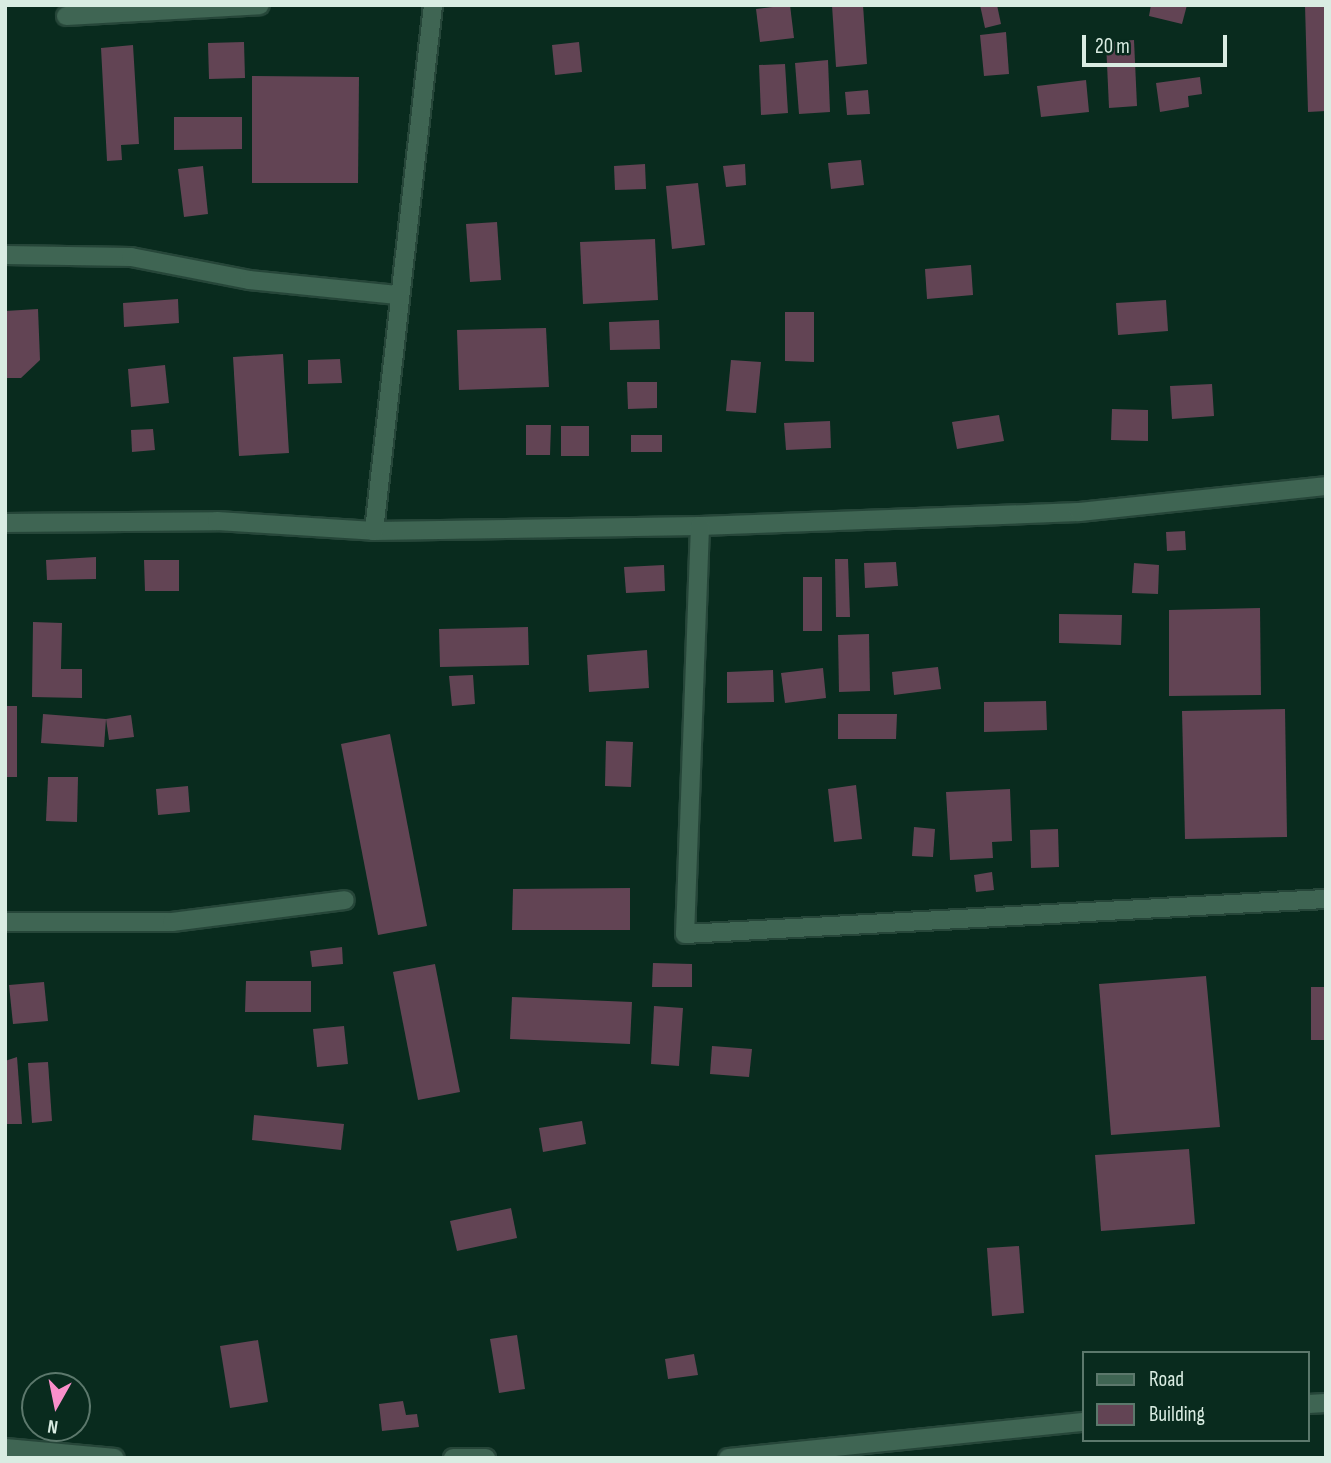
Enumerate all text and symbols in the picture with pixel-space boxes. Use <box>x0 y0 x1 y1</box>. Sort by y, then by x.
scale bar <box>1086 21 1231 65</box>
text: 20 m <box>1095 34 1130 59</box>
legend <box>1082 1351 1310 1442</box>
text: Road <box>1149 1367 1184 1392</box>
north arrow <box>21 1372 91 1442</box>
text: Building <box>1149 1402 1205 1427</box>
text: N <box>46 1414 60 1438</box>

